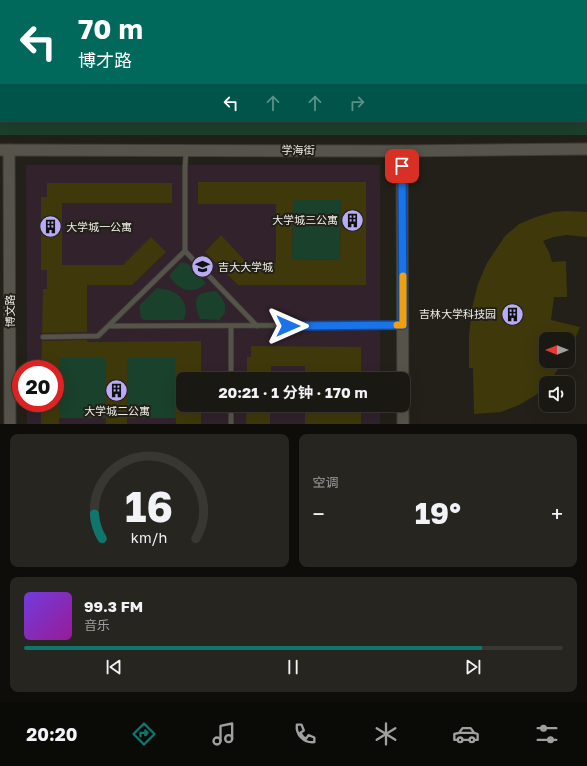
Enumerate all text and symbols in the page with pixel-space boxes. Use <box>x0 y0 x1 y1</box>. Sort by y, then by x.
text: 70 m <box>78 12 143 45</box>
icon: left <box>12 16 64 68</box>
text: 博才路 <box>78 49 132 71</box>
icon: left <box>220 92 242 114</box>
icon: ahead <box>262 92 284 114</box>
icon: ahead <box>304 92 326 114</box>
icon: right <box>346 92 368 114</box>
street label: 学海街 <box>282 143 315 156</box>
pin <box>385 149 419 183</box>
icon: arrive <box>391 155 413 177</box>
building icon: 大学城三公寓 <box>340 207 366 233</box>
place label: 大学城三公寓 <box>272 213 338 226</box>
building icon: 大学城一公寓 <box>38 214 64 240</box>
place label: 大学城一公寓 <box>66 220 132 233</box>
school or university icon: 吉大大学城 <box>190 254 216 280</box>
place label: 吉大大学城 <box>218 260 273 273</box>
street label: 博文路 <box>3 295 16 328</box>
building icon: 吉林大学科技园 <box>499 301 525 327</box>
position arrow <box>267 305 309 347</box>
place label: 吉林大学科技园 <box>419 307 496 320</box>
north arrow <box>539 332 575 368</box>
map controls <box>539 332 575 412</box>
speed limit sign: 20 <box>12 360 64 412</box>
button: sound <box>539 376 575 412</box>
building icon: 大学城二公寓 <box>104 378 130 404</box>
text: 20:21 · 1 分钟 · 170 m <box>218 383 368 401</box>
place label: 大学城二公寓 <box>84 404 150 417</box>
text: 空调 <box>313 474 339 490</box>
text: 16 <box>125 480 173 530</box>
text: 19° <box>415 495 461 531</box>
text: − <box>313 500 325 527</box>
text: + <box>551 500 563 527</box>
text: km/h <box>131 528 167 545</box>
text: 99.3 FM <box>84 597 143 615</box>
text: 音乐 <box>84 617 110 633</box>
icon: previous <box>103 656 125 678</box>
icon: pause <box>282 656 304 678</box>
icon: next <box>462 656 484 678</box>
icon: directions <box>130 720 158 748</box>
icon: music <box>210 720 238 748</box>
icon: phone <box>291 720 319 748</box>
icon: climate <box>372 720 400 748</box>
icon: car <box>452 720 480 748</box>
icon: filters <box>533 720 561 748</box>
text: 20:20 <box>26 723 77 745</box>

